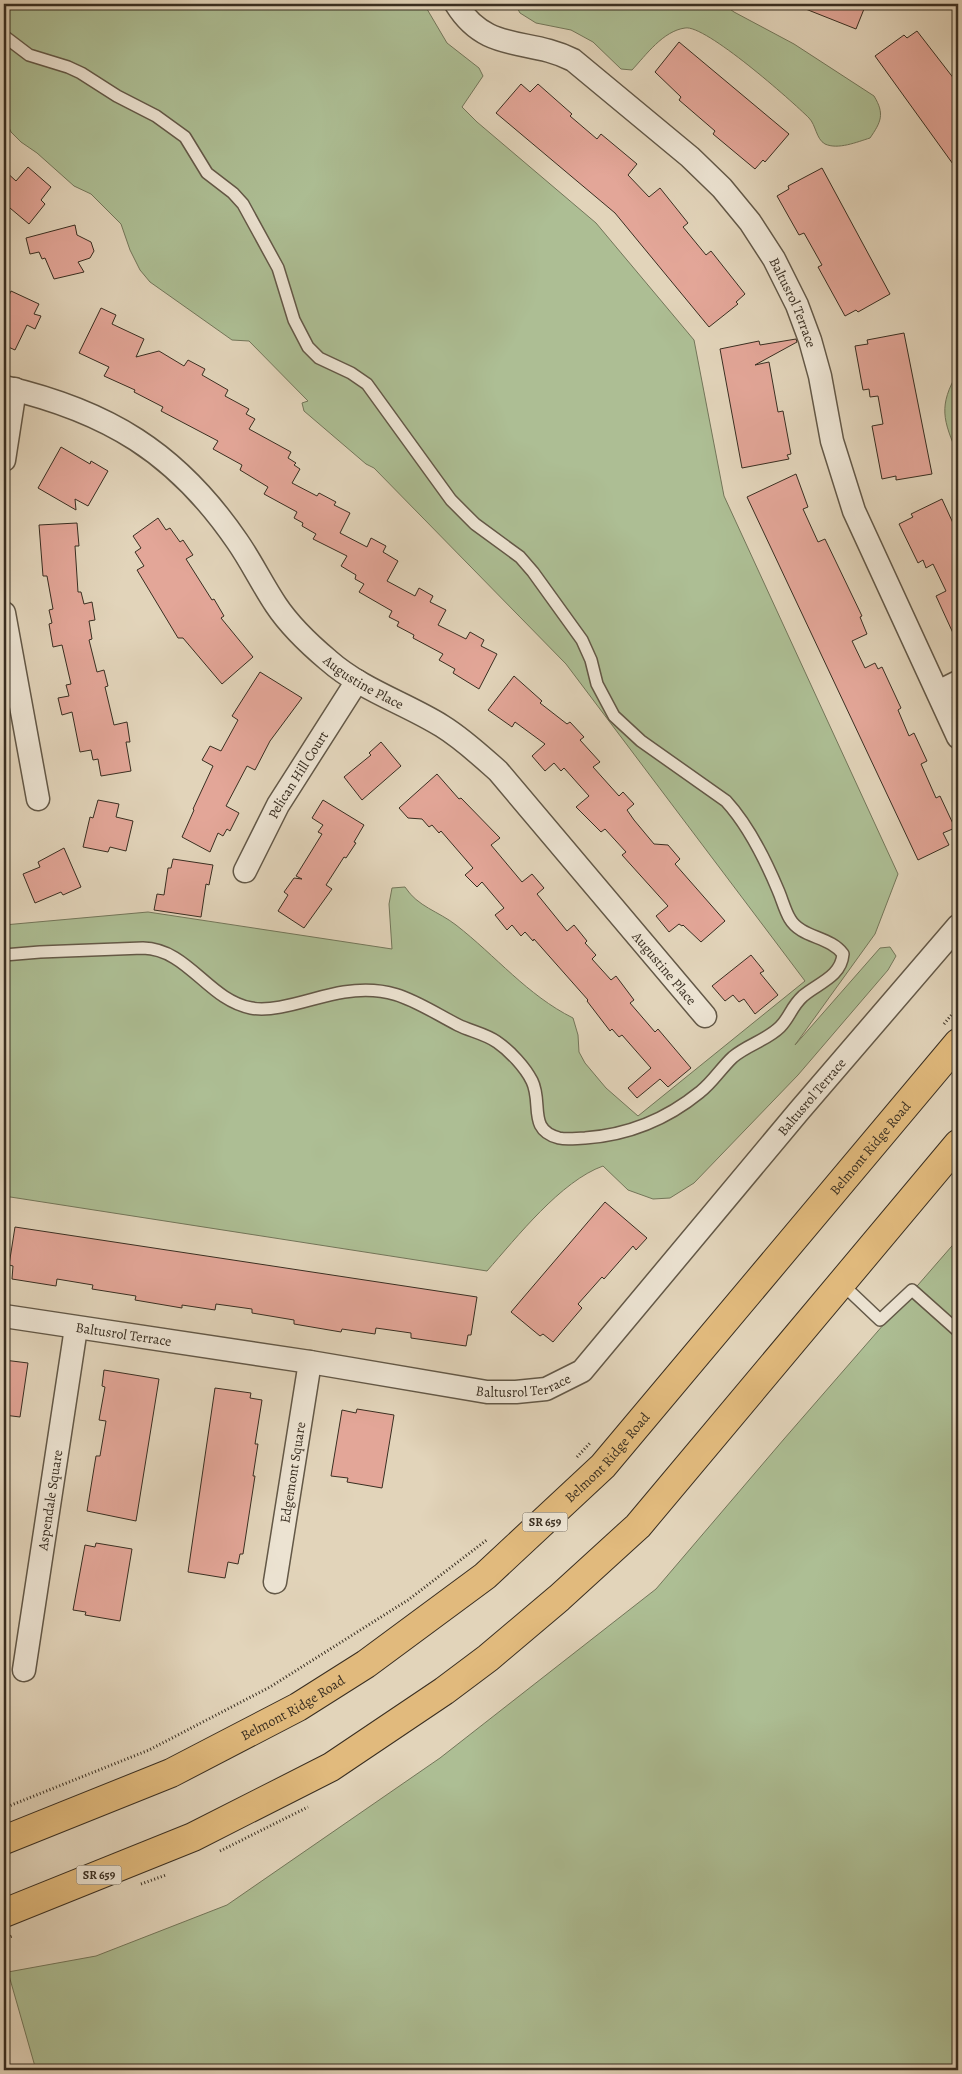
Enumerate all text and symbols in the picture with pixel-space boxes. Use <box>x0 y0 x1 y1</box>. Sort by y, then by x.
street label: Baltusrol Terrace <box>765 254 821 350</box>
street label: Augustine Place <box>318 650 407 714</box>
street label: Pelican Hill Court <box>264 727 333 822</box>
street label: Augustine Place <box>627 927 701 1009</box>
street label: Baltusrol Terrace <box>773 1054 851 1140</box>
street label: Belmont Ridge Road <box>825 1097 915 1199</box>
street label: Baltusrol Terrace <box>74 1318 173 1351</box>
street label: Baltusrol Terrace <box>474 1369 574 1402</box>
street label: Belmont Ridge Road <box>561 1408 654 1507</box>
street label: Edgemont Square <box>275 1420 310 1525</box>
street label: Aspendale Square <box>33 1448 67 1553</box>
road number: SR 659 <box>522 1512 568 1531</box>
street label: Belmont Ridge Road <box>238 1671 349 1745</box>
road number: SR 659 <box>76 1866 122 1884</box>

